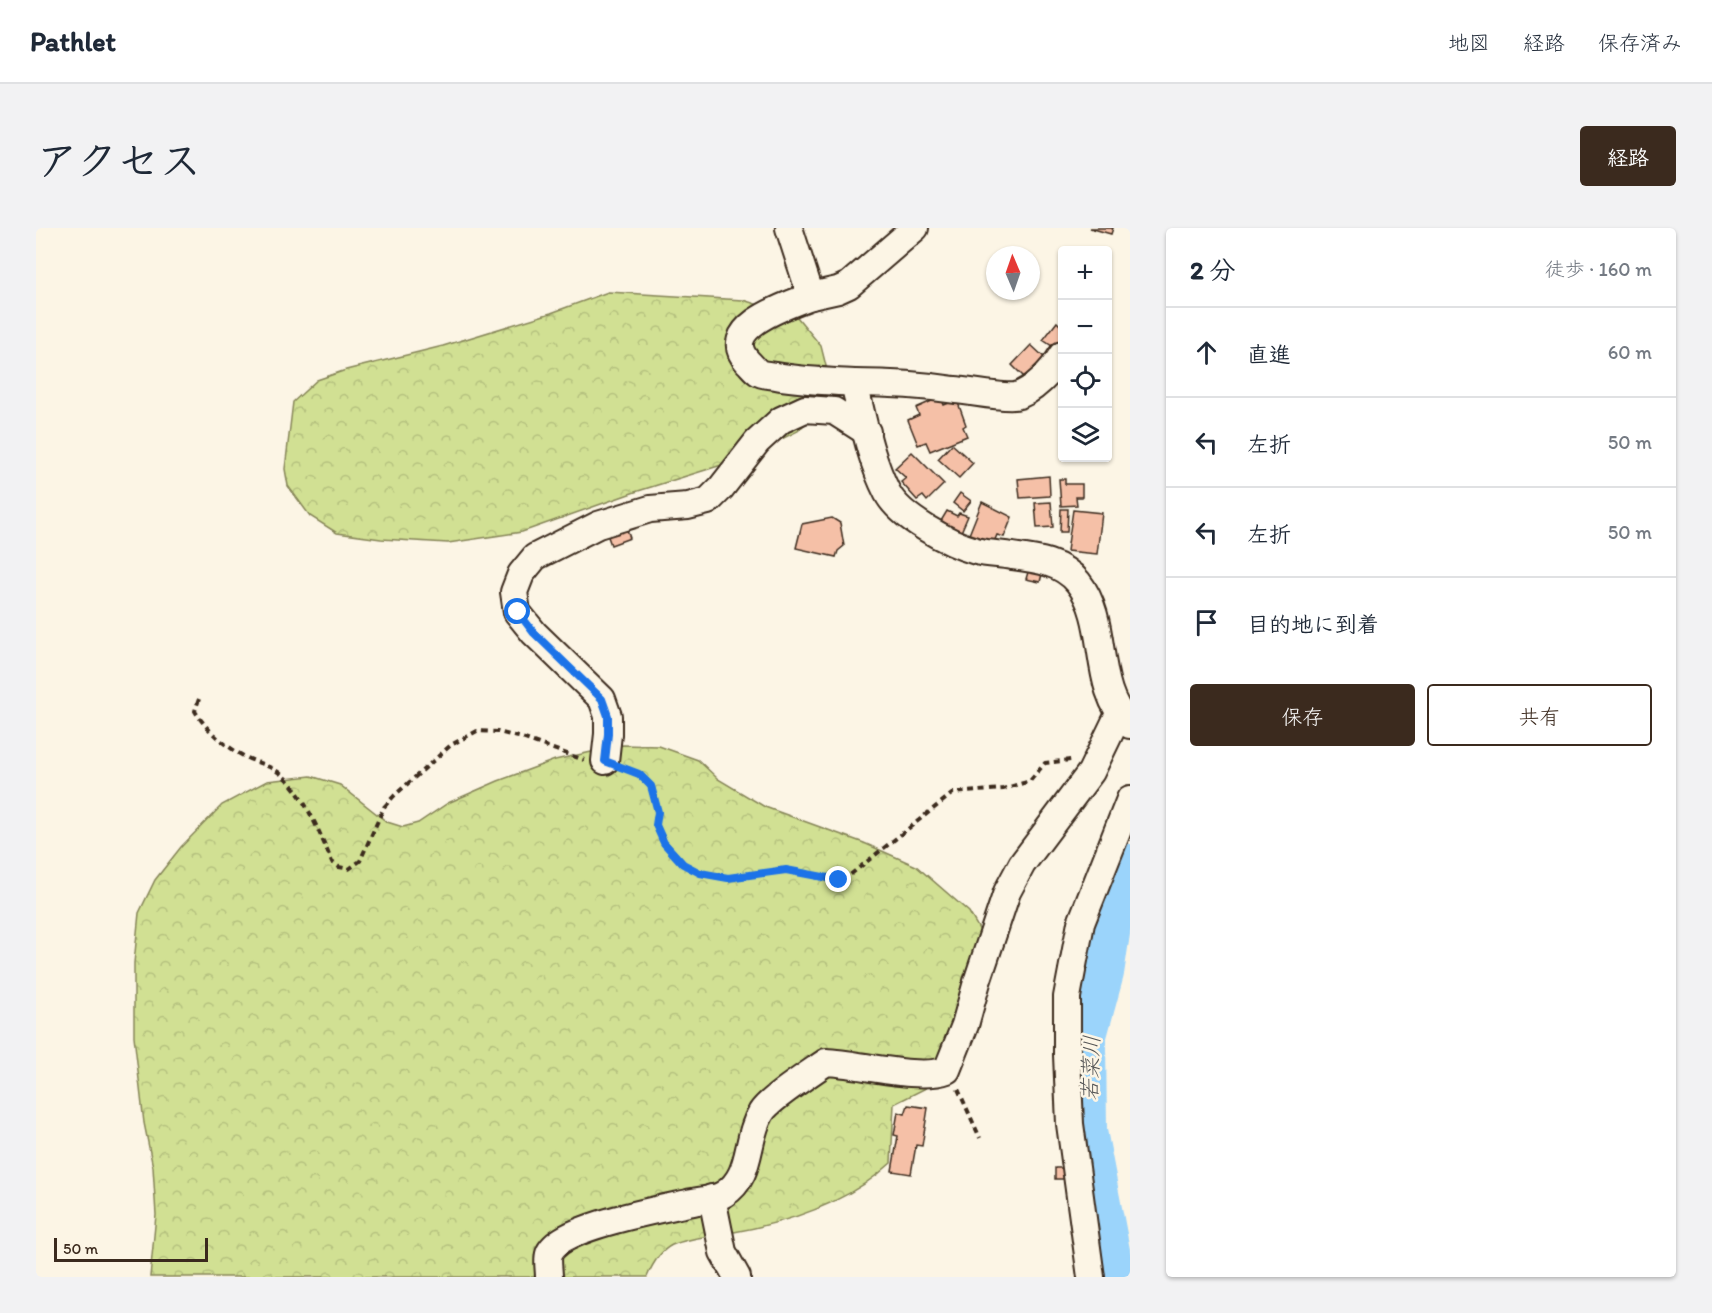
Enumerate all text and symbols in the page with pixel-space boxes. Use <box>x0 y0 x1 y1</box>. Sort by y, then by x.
text: Pathlet <box>30 24 116 58</box>
text: 地図 <box>1448 30 1490 55</box>
text: 経路 <box>1523 30 1565 55</box>
text: 保存済み <box>1598 30 1682 55</box>
button: 経路 <box>1580 126 1676 186</box>
text: アクセス <box>36 135 201 186</box>
north arrow <box>986 246 1040 300</box>
map controls <box>1058 246 1112 462</box>
button: + <box>1058 246 1112 300</box>
text: 2 分 <box>1190 254 1236 286</box>
text: 徒歩 · 160 m <box>1545 257 1652 281</box>
button: − <box>1058 300 1112 354</box>
icon: ahead <box>1190 336 1223 369</box>
text: 60 m <box>1608 340 1652 364</box>
text: 直進 <box>1247 341 1291 368</box>
button: locate <box>1058 354 1112 408</box>
button: layers <box>1058 408 1112 462</box>
icon: left <box>1190 426 1223 459</box>
text: 50 m <box>1608 430 1652 454</box>
text: 左折 <box>1247 431 1291 458</box>
icon: left <box>1190 516 1223 549</box>
text: 50 m <box>1608 520 1652 544</box>
text: 左折 <box>1247 521 1291 548</box>
route start <box>504 598 530 624</box>
icon: arrive <box>1190 606 1223 639</box>
text: 目的地に到着 <box>1247 611 1379 638</box>
button: 保存 <box>1190 684 1415 746</box>
button: 共有 <box>1427 684 1652 746</box>
route end <box>825 866 851 892</box>
water label: 若菜川 <box>1076 1035 1105 1101</box>
scale bar <box>54 1235 208 1262</box>
text: 50 m <box>63 1239 98 1258</box>

